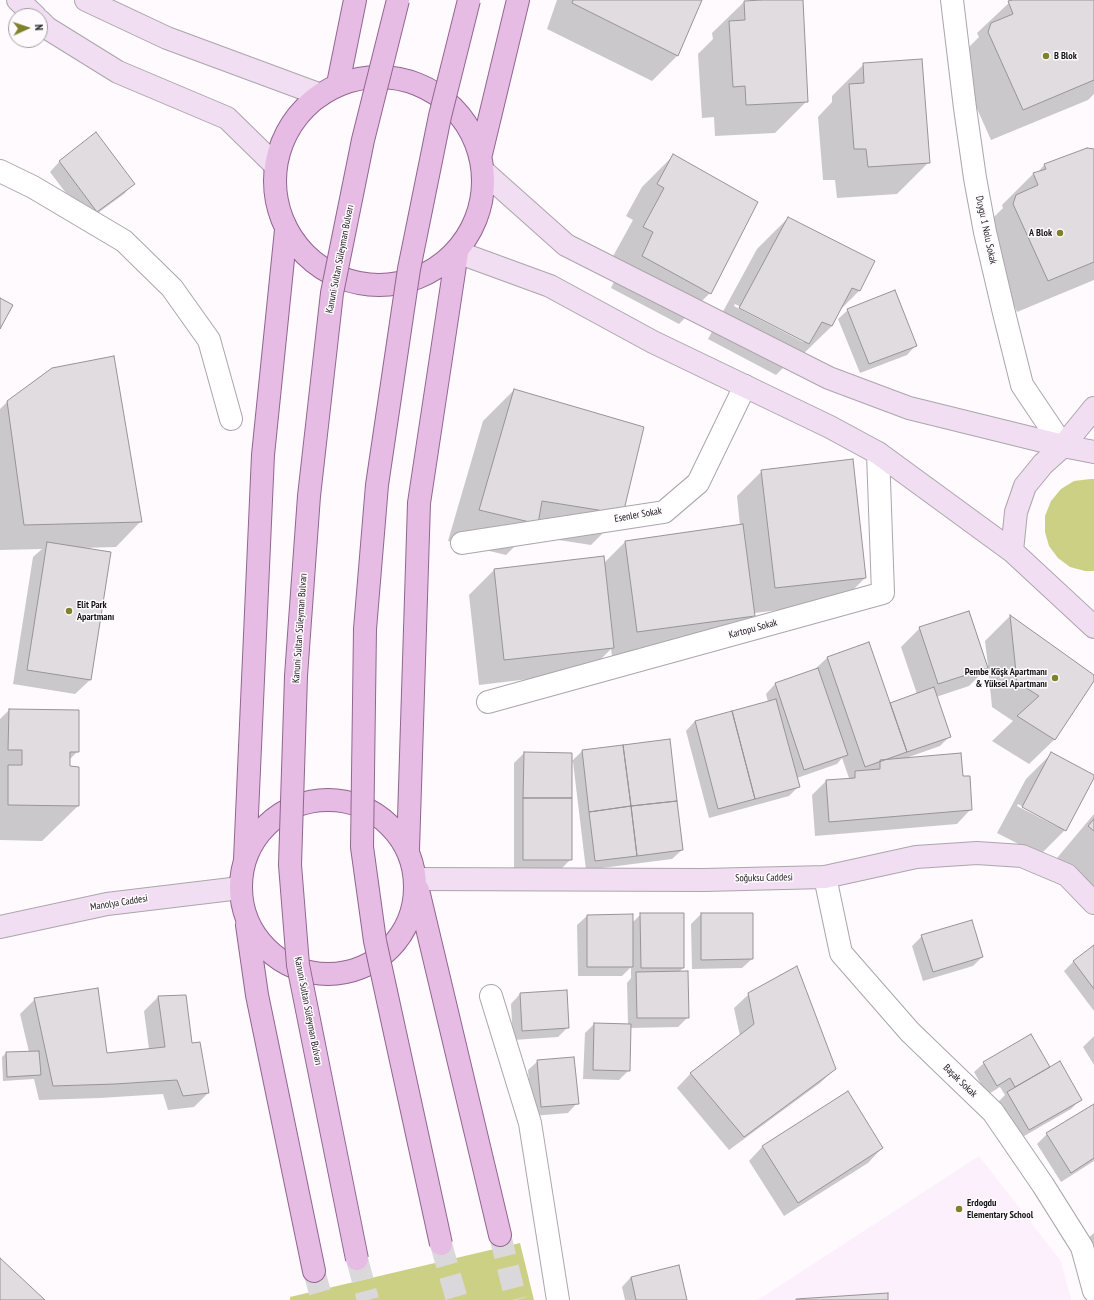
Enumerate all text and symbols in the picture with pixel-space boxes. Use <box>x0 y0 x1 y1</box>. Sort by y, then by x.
north arrow <box>8 8 48 48</box>
text: N <box>32 24 46 31</box>
place label: B Blok <box>1054 50 1077 62</box>
marker: B Blok <box>1041 51 1051 61</box>
street label: Duygu 1 Nolu Sokak <box>973 195 999 265</box>
street label: Kanuni Sultan Süleyman Bulvarı <box>324 204 356 314</box>
place label: A Blok <box>1029 227 1052 239</box>
marker: A Blok <box>1055 228 1065 238</box>
street label: Esenler Sokak <box>613 505 663 525</box>
street label: Kanuni Sultan Süleyman Bulvarı <box>290 573 310 683</box>
place label: Elit Park Apartmanı <box>77 599 114 622</box>
marker: Elit Park Apartmanı <box>64 606 74 616</box>
street label: Kartopu Sokak <box>727 617 779 641</box>
place label: Pembe Köşk Apartmanı & Yüksel Apartmanı <box>965 666 1047 690</box>
marker: Pembe Köşk Apartmanı & Yüksel Apartmanı <box>1050 673 1060 683</box>
street label: Soğuksu Caddesi <box>735 871 793 885</box>
street label: Manolya Caddesi <box>89 893 149 913</box>
street label: Kanuni Sultan Süleyman Bulvarı <box>292 956 324 1066</box>
street label: Başak Sokak <box>941 1062 979 1100</box>
place label: Erdogdu Elementary School <box>967 1197 1033 1220</box>
marker: Erdogdu Elementary School <box>954 1204 964 1214</box>

